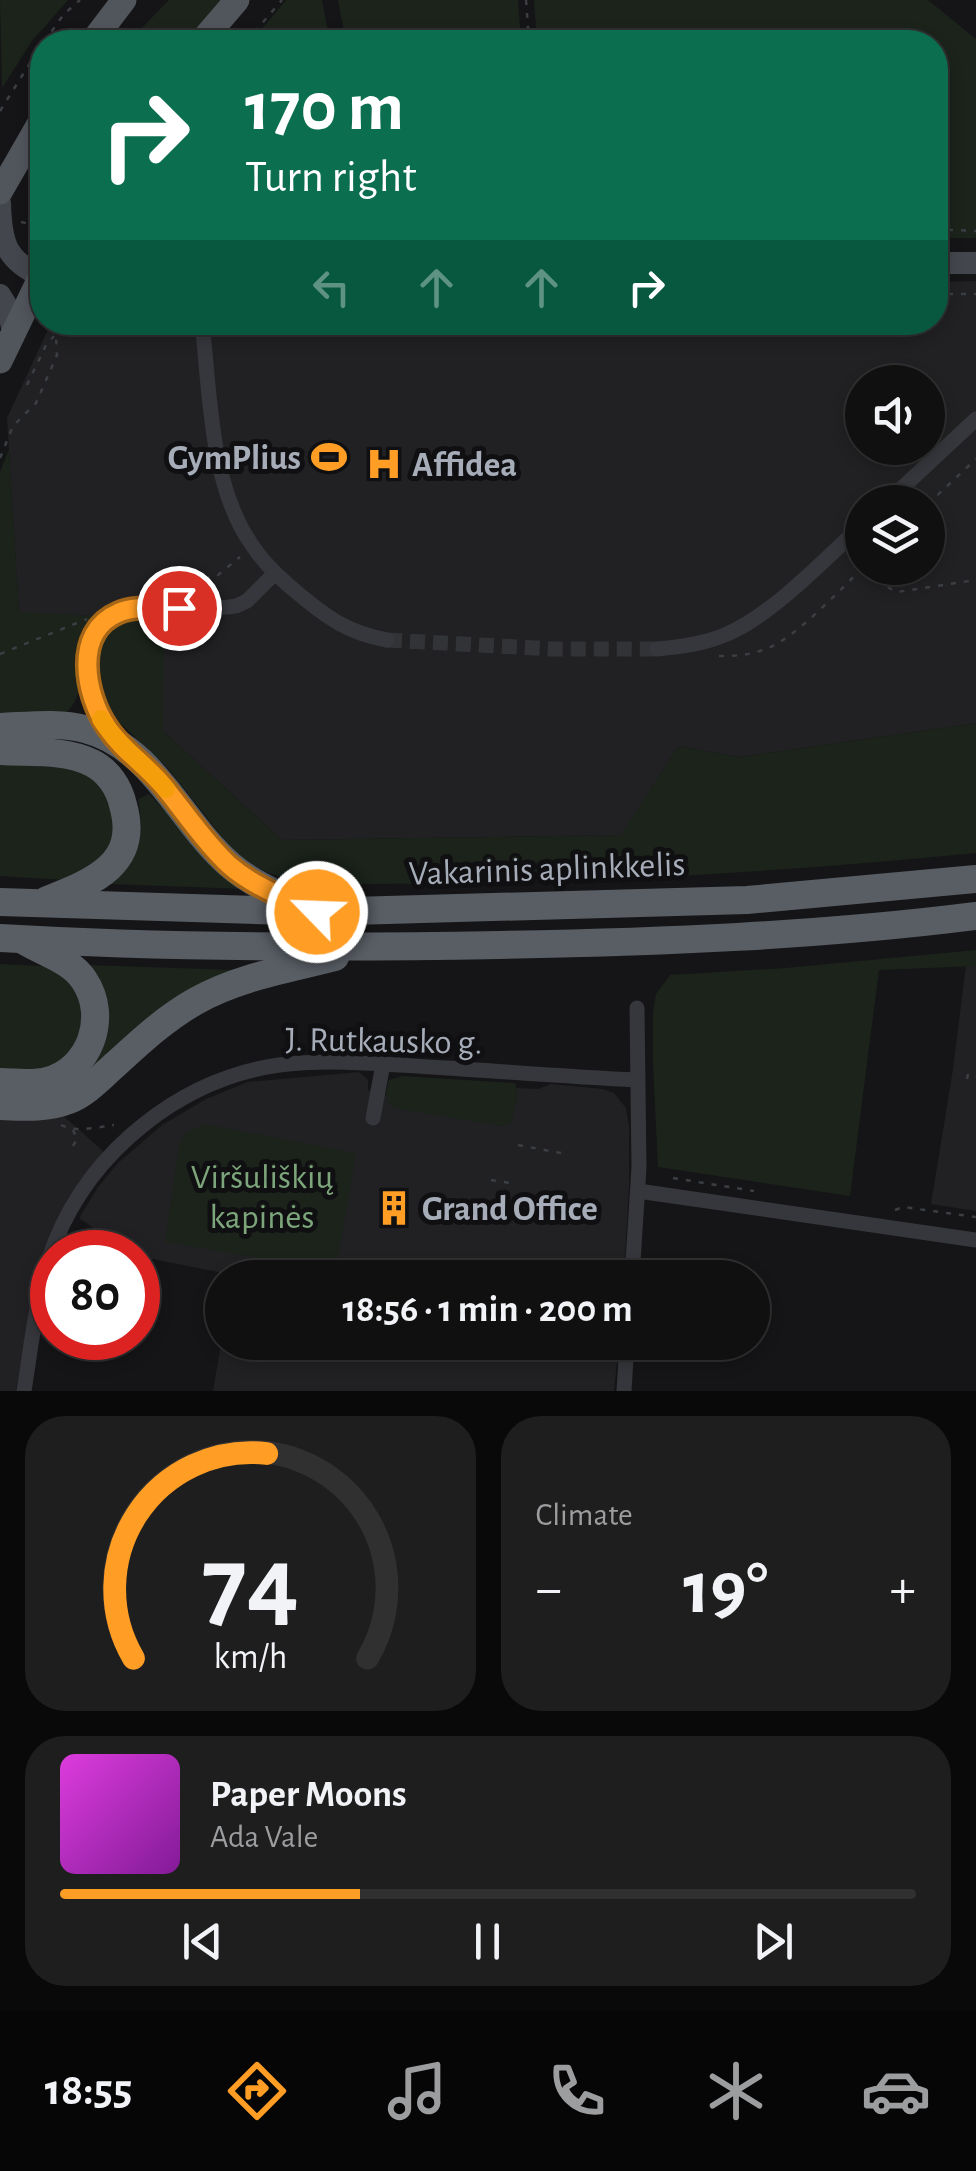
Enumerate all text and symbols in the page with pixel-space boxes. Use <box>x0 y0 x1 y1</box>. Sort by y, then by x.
icon: right <box>80 70 210 200</box>
text: 170 m <box>245 73 404 143</box>
text: Turn right <box>245 155 417 200</box>
icon: left <box>304 260 359 315</box>
icon: ahead <box>409 260 464 315</box>
icon: ahead <box>514 260 569 315</box>
icon: right <box>619 260 674 315</box>
map controls <box>845 365 945 585</box>
button: sound <box>845 365 945 465</box>
sports icon: GymPlius <box>310 438 348 476</box>
place label: GymPlius <box>168 441 301 476</box>
hospital icon: Affidea <box>365 445 403 483</box>
place label: Affidea <box>412 448 517 483</box>
button: layers <box>845 485 945 585</box>
pin <box>137 566 222 651</box>
icon: arrive <box>152 581 207 636</box>
street label: Vakarinis aplinkkelis <box>408 847 686 892</box>
position arrow <box>265 860 369 964</box>
street label: J. Rutkausko g. <box>285 1022 483 1061</box>
park label: Viršuliškių kapinės <box>191 1160 333 1235</box>
building icon: Grand Office <box>375 1189 413 1227</box>
place label: Grand Office <box>422 1192 598 1227</box>
speed limit sign: 80 <box>30 1230 160 1360</box>
text: 18:56 · 1 min · 200 m <box>342 1291 633 1329</box>
text: Climate <box>536 1499 633 1531</box>
text: 74 <box>202 1533 299 1637</box>
text: 19° <box>683 1552 768 1627</box>
text: − <box>536 1562 562 1617</box>
text: + <box>890 1562 916 1617</box>
text: km/h <box>213 1639 287 1675</box>
text: Paper Moons <box>210 1776 407 1814</box>
text: Ada Vale <box>210 1821 318 1853</box>
icon: previous <box>175 1914 230 1969</box>
icon: pause <box>460 1914 515 1969</box>
icon: next <box>746 1914 801 1969</box>
icon: directions <box>222 2056 292 2126</box>
icon: music <box>382 2056 452 2126</box>
icon: phone <box>542 2056 612 2126</box>
icon: climate <box>701 2056 771 2126</box>
icon: car <box>861 2056 931 2126</box>
text: 18:55 <box>45 2068 132 2113</box>

